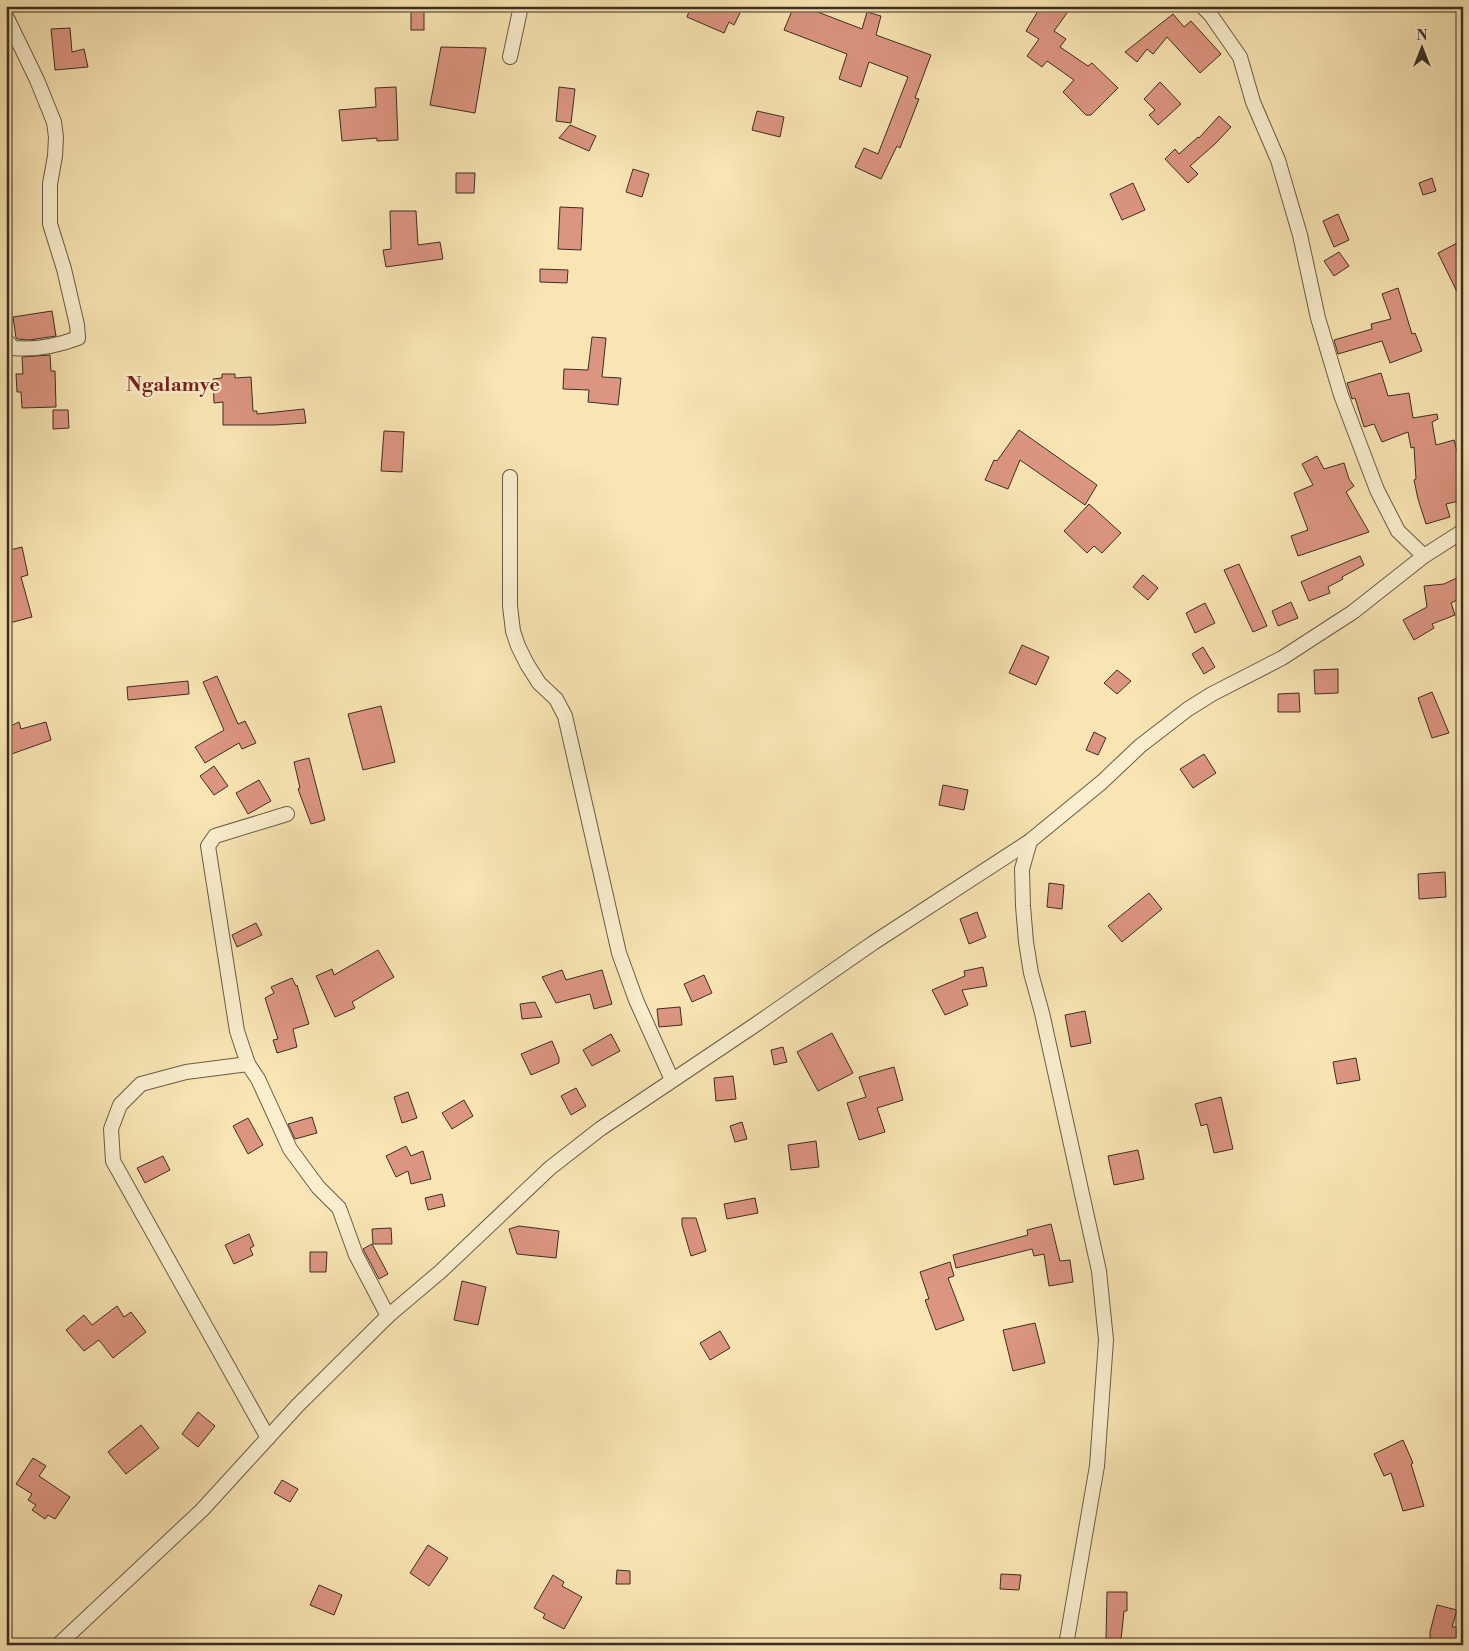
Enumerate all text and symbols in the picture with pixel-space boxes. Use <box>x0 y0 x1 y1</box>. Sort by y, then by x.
north arrow <box>1396 22 1446 72</box>
text: N <box>1416 27 1428 45</box>
district label: Ngalamye <box>126 373 220 398</box>

